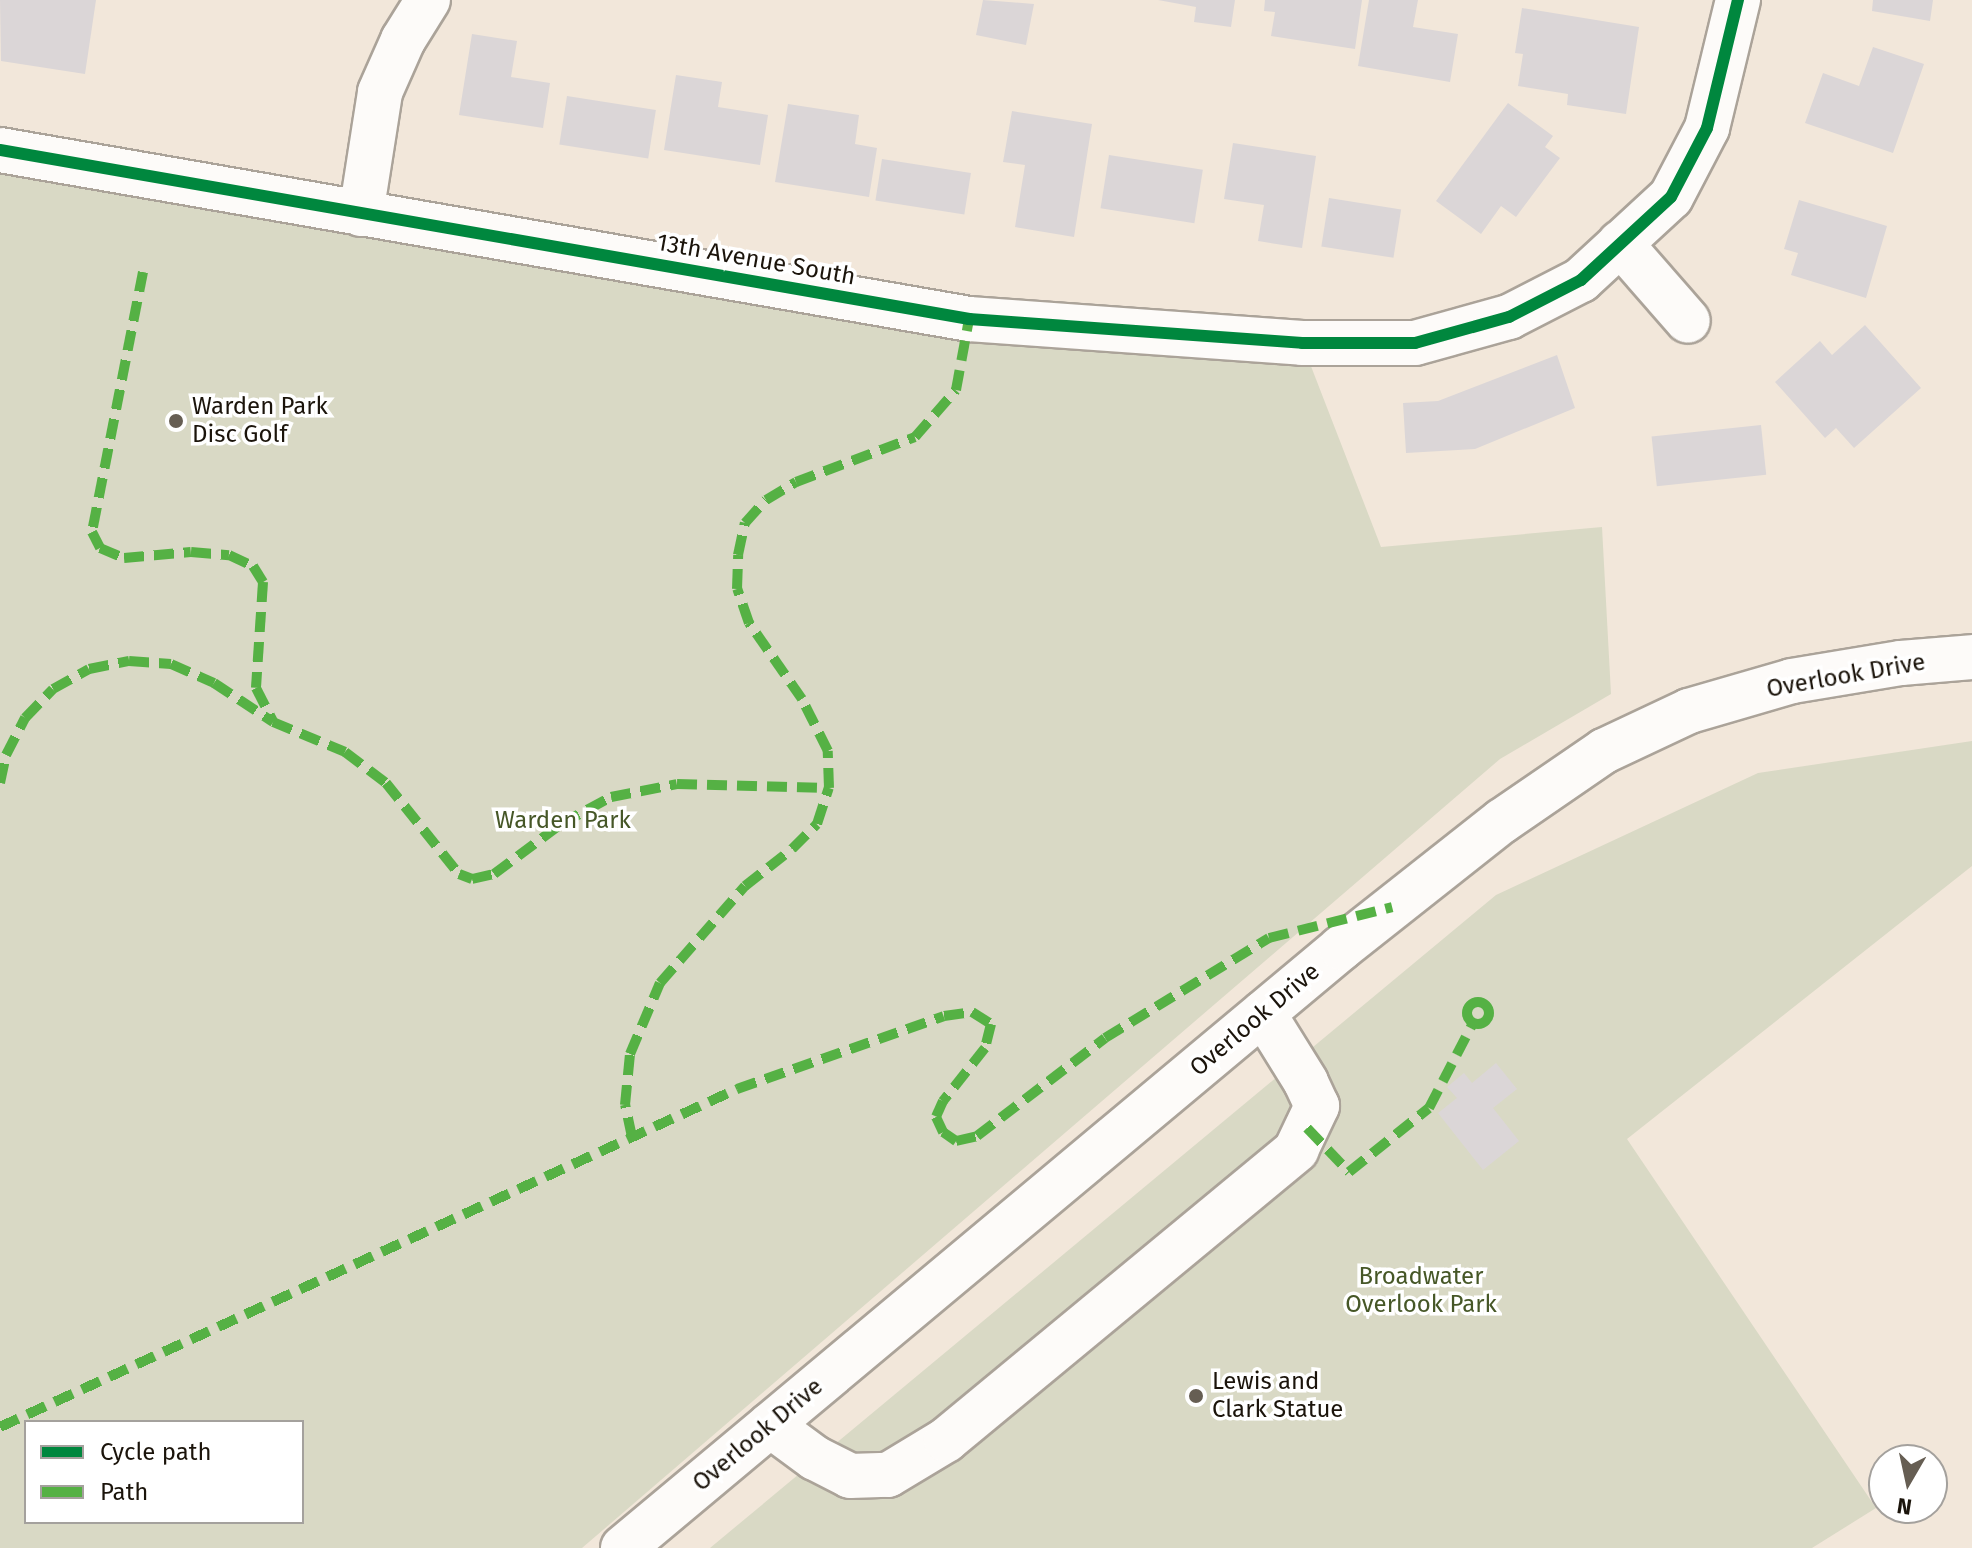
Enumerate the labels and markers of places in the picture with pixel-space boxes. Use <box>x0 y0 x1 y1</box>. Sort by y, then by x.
place label: Warden Park Disc Golf <box>192 393 328 449</box>
marker: Warden Park Disc Golf <box>167 412 185 430</box>
place label: Lewis and Clark Statue <box>1212 1368 1343 1424</box>
marker: Lewis and Clark Statue <box>1187 1387 1205 1405</box>

